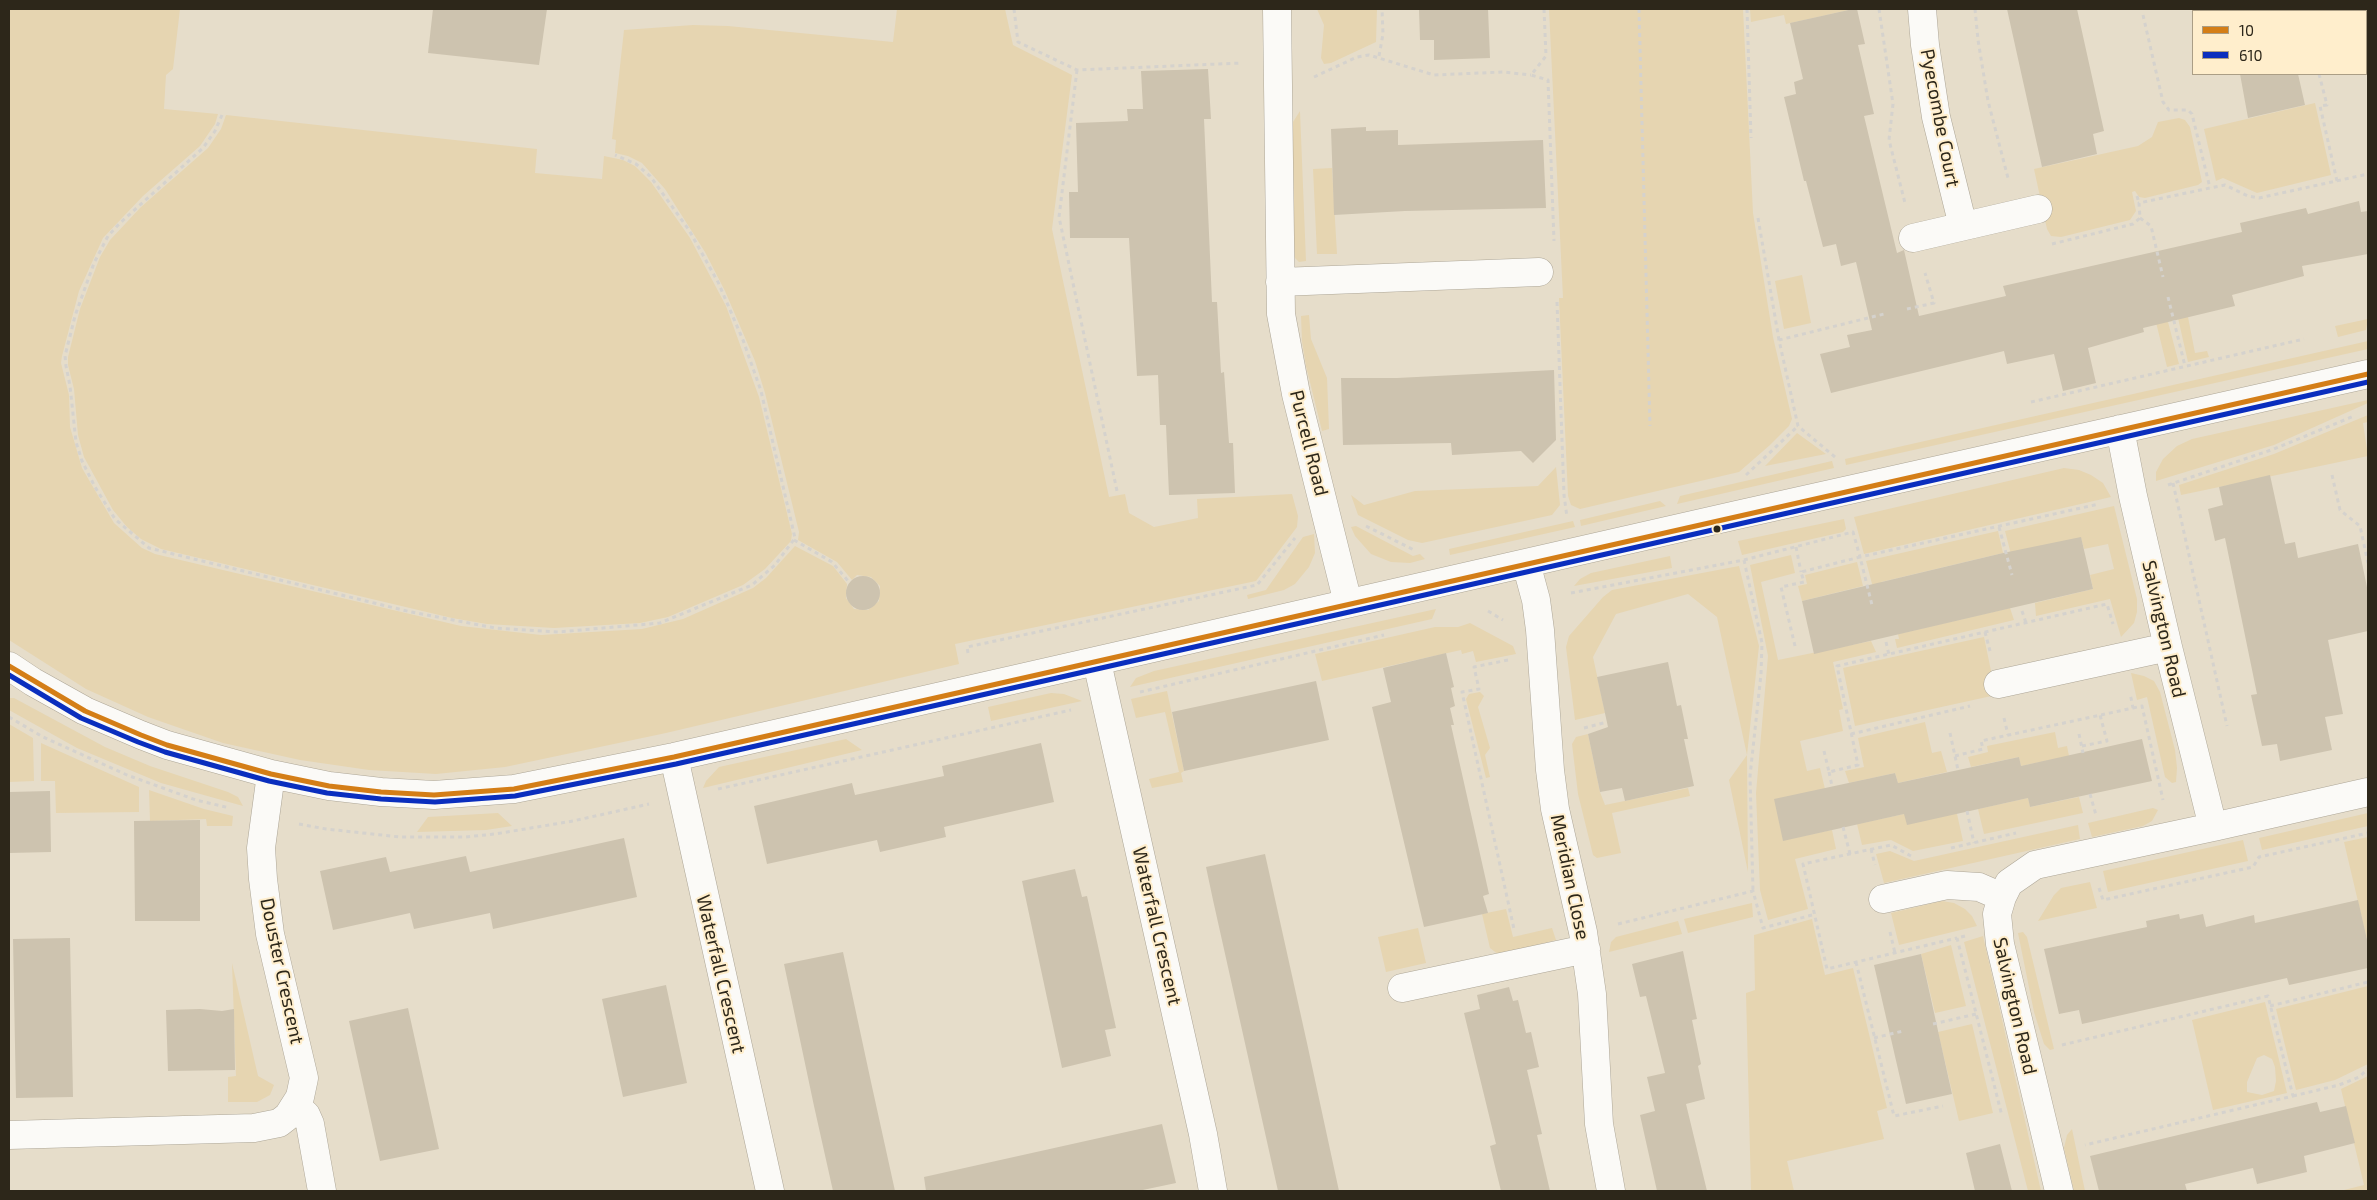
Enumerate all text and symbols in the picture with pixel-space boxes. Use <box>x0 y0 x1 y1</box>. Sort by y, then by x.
legend <box>2192 10 2367 75</box>
text: 10 <box>2239 21 2254 39</box>
text: 610 <box>2239 46 2263 64</box>
street label: Pyecombe Court <box>1915 47 1965 189</box>
street label: Purcell Road <box>1285 388 1333 498</box>
unlabelled marker <box>1712 524 1722 534</box>
street label: Salvington Road <box>2137 558 2191 700</box>
street label: Meridian Close <box>1546 812 1594 942</box>
street label: Waterfall Crescent <box>1128 844 1186 1008</box>
street label: Waterfall Crescent <box>692 892 750 1056</box>
street label: Douster Crescent <box>255 896 309 1046</box>
street label: Salvington Road <box>1988 935 2042 1077</box>

